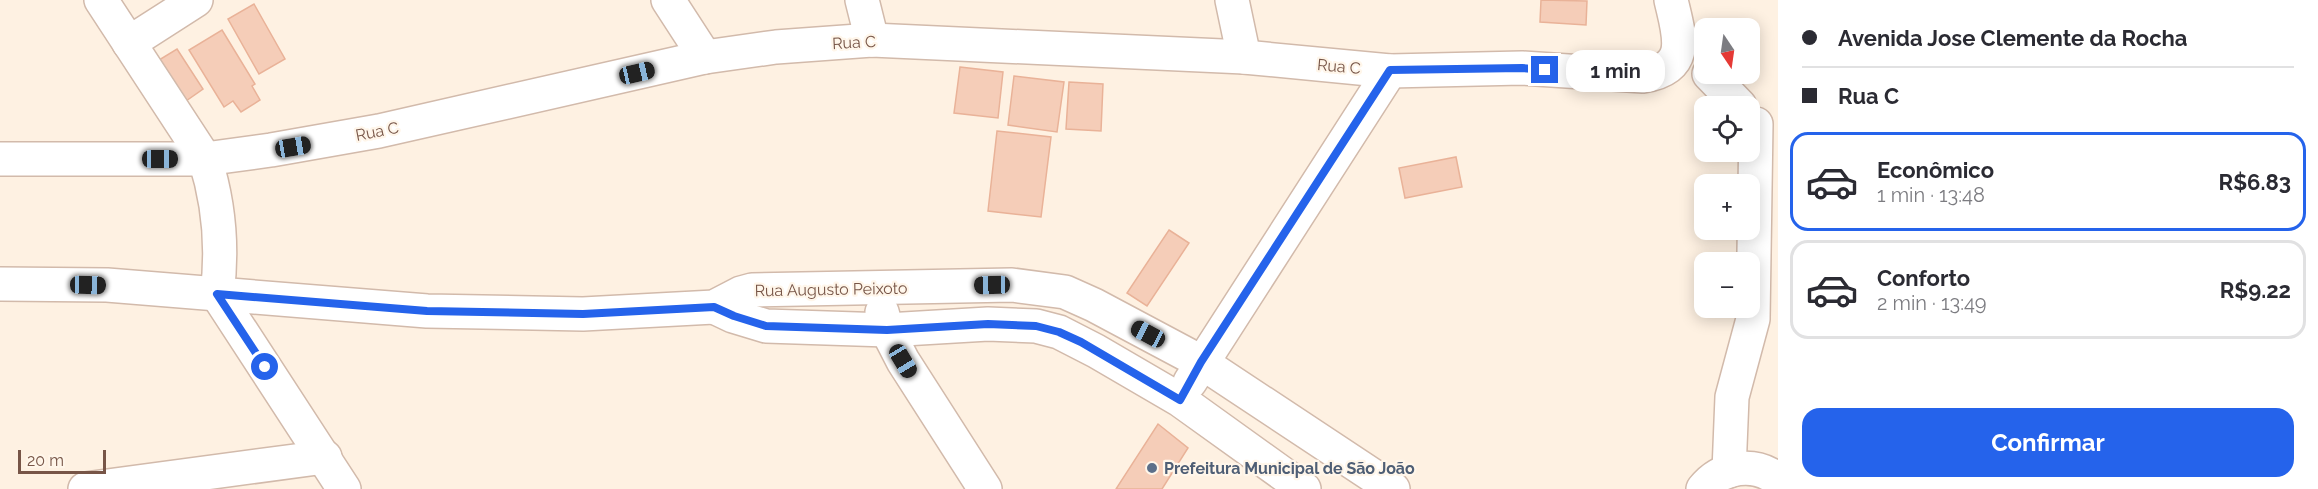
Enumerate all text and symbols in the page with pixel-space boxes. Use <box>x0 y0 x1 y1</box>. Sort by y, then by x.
north arrow <box>1694 18 1760 84</box>
map controls <box>1694 18 1760 318</box>
text: Avenida Jose Clemente da Rocha <box>1838 25 2188 51</box>
street label: Rua C <box>832 32 876 53</box>
callout: 1 min <box>1566 49 1665 91</box>
street label: Rua C <box>1316 55 1362 78</box>
route end <box>1531 56 1558 83</box>
text: 1 min <box>1590 59 1641 83</box>
car <box>617 60 657 86</box>
text: Rua C <box>1838 83 1899 109</box>
button: locate <box>1694 96 1760 162</box>
street label: Rua C <box>354 118 400 145</box>
car <box>274 135 312 159</box>
car <box>142 150 178 168</box>
icon: car <box>1805 155 1859 209</box>
text: Econômico <box>1877 157 1994 183</box>
text: R$6.83 <box>2219 169 2291 195</box>
button: + <box>1694 174 1760 240</box>
text: 1 min · 13:48 <box>1877 183 1985 207</box>
button: − <box>1694 252 1760 318</box>
icon: car <box>1805 263 1859 317</box>
text: Conforto <box>1877 265 1970 291</box>
car <box>70 276 106 294</box>
car <box>974 276 1010 294</box>
text: R$9.22 <box>2220 277 2291 303</box>
street label: Rua Augusto Peixoto <box>754 279 908 300</box>
text: 2 min · 13:49 <box>1877 291 1987 315</box>
car <box>1128 318 1168 350</box>
car <box>886 341 920 381</box>
route start <box>251 353 278 380</box>
button: Confirmar <box>1802 408 2294 477</box>
scale bar <box>18 447 106 474</box>
text: 20 m <box>27 451 64 470</box>
place label: Prefeitura Municipal de São João <box>1164 459 1415 478</box>
marker: Prefeitura Municipal de São João <box>1145 461 1159 475</box>

